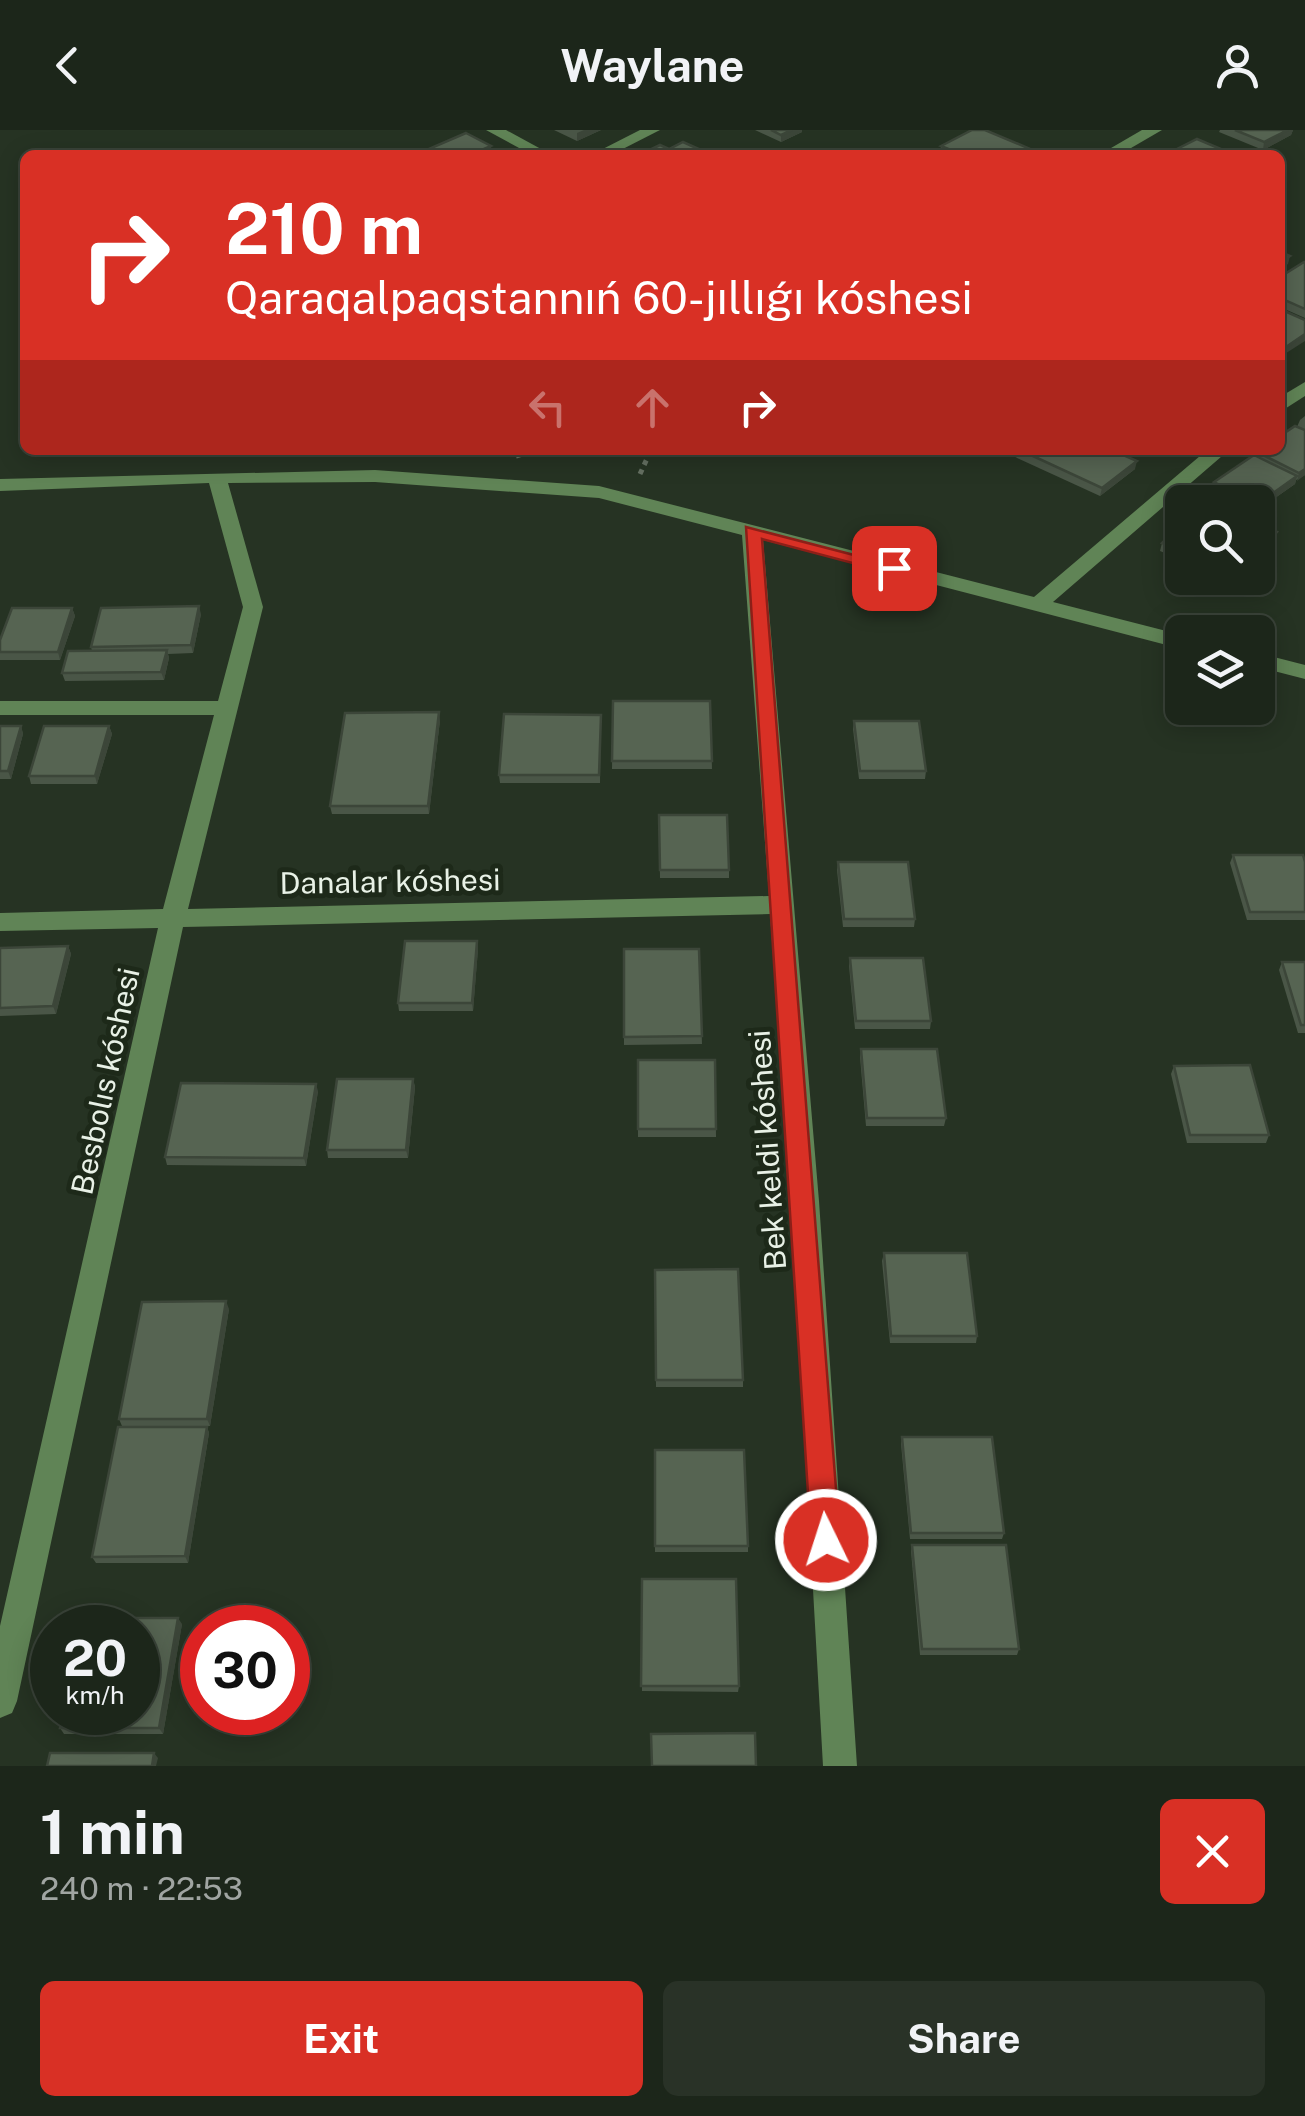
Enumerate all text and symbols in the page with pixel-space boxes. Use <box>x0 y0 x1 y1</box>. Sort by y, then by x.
icon: back <box>40 38 95 93</box>
icon: person <box>1210 38 1265 93</box>
text: Waylane <box>561 39 744 92</box>
text: 210 m <box>225 187 423 270</box>
icon: right <box>60 190 190 320</box>
text: Qaraqalpaqstannıń 60-jıllıǵı kóshesi <box>225 271 973 324</box>
icon: left <box>520 380 575 435</box>
icon: ahead <box>625 380 680 435</box>
icon: right <box>730 380 785 435</box>
map controls <box>1165 485 1275 725</box>
button: search <box>1165 485 1275 595</box>
pin <box>852 526 937 611</box>
icon: arrive <box>867 541 922 596</box>
button: layers <box>1165 615 1275 725</box>
street label: Danalar kóshesi <box>279 861 501 901</box>
street label: Besbolıs kóshesi <box>63 964 147 1198</box>
street label: Bek keldi kóshesi <box>741 1029 793 1271</box>
position arrow <box>774 1488 878 1592</box>
speed limit sign: 30 <box>180 1605 310 1735</box>
text: 20 <box>63 1628 127 1687</box>
text: km/h <box>66 1680 124 1710</box>
text: 1 min <box>40 1797 185 1868</box>
button: close <box>1160 1799 1265 1904</box>
text: 240 m · 22:53 <box>40 1870 243 1907</box>
button: Exit <box>40 1981 643 2096</box>
button: Share <box>663 1981 1265 2096</box>

